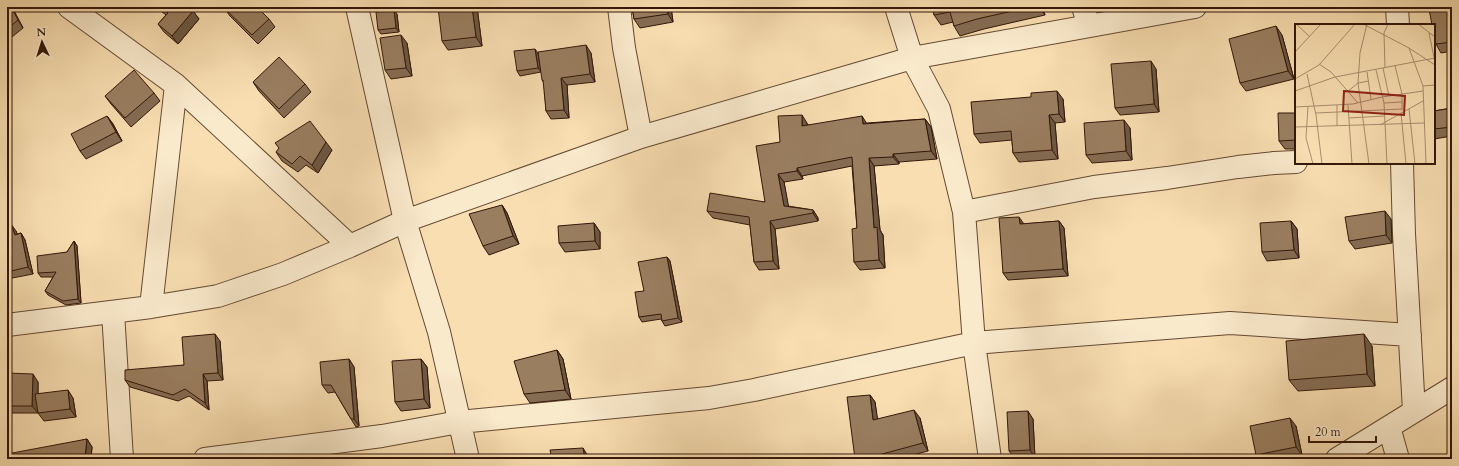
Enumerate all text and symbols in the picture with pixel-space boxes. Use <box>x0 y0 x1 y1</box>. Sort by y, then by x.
north arrow <box>22 22 62 62</box>
inset map <box>1295 24 1435 164</box>
text: N <box>36 25 47 40</box>
scale bar <box>1309 418 1376 444</box>
text: 20 m <box>1315 424 1342 440</box>

